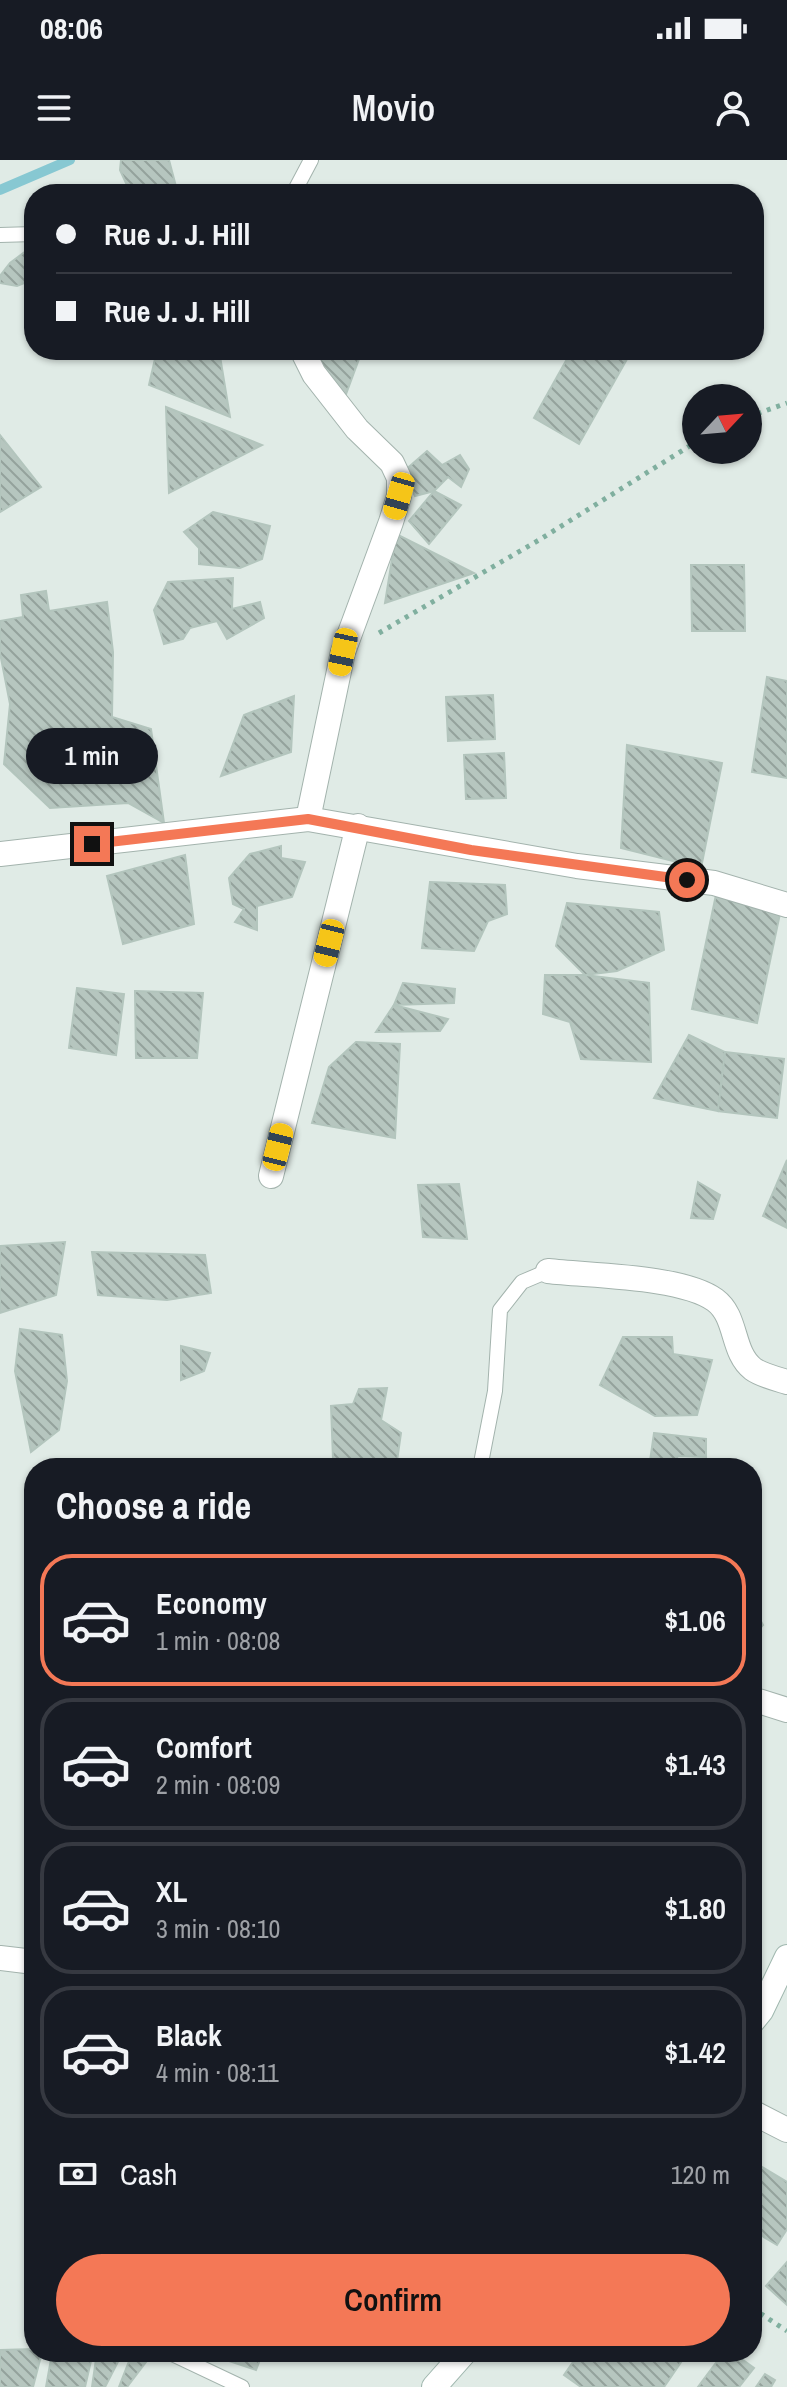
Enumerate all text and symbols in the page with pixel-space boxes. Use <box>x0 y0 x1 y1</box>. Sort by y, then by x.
text: 08:06 <box>40 8 103 48</box>
text: Movio <box>352 84 435 132</box>
icon: menu <box>32 86 76 130</box>
icon: person <box>711 86 755 130</box>
text: Rue J. J. Hill <box>104 214 250 254</box>
text: Rue J. J. Hill <box>104 291 250 331</box>
north arrow <box>682 384 762 464</box>
map controls <box>682 384 762 464</box>
car <box>381 470 417 522</box>
car <box>326 626 360 678</box>
callout: 1 min <box>26 728 158 784</box>
text: 1 min <box>65 738 119 773</box>
route end <box>74 826 110 862</box>
route start <box>669 862 705 898</box>
car <box>312 917 346 969</box>
car <box>261 1121 295 1173</box>
text: Choose a ride <box>56 1482 251 1530</box>
text: Economy <box>156 1583 267 1623</box>
icon: car <box>60 1584 132 1656</box>
text: $1.06 <box>664 1600 726 1640</box>
text: 1 min · 08:08 <box>156 1623 280 1658</box>
text: Comfort <box>156 1727 252 1767</box>
icon: car <box>60 1728 132 1800</box>
text: $1.43 <box>664 1744 726 1784</box>
text: 2 min · 08:09 <box>156 1767 280 1802</box>
text: XL <box>156 1871 187 1911</box>
icon: car <box>60 1872 132 1944</box>
text: $1.80 <box>664 1888 726 1928</box>
text: 3 min · 08:10 <box>156 1911 280 1946</box>
text: Black <box>156 2015 222 2055</box>
icon: car <box>60 2016 132 2088</box>
text: $1.42 <box>664 2032 726 2072</box>
text: 4 min · 08:11 <box>156 2055 279 2090</box>
icon: cash <box>56 2152 100 2196</box>
text: Cash <box>120 2154 177 2194</box>
text: 120 m <box>671 2157 730 2192</box>
button: Confirm <box>56 2254 730 2346</box>

